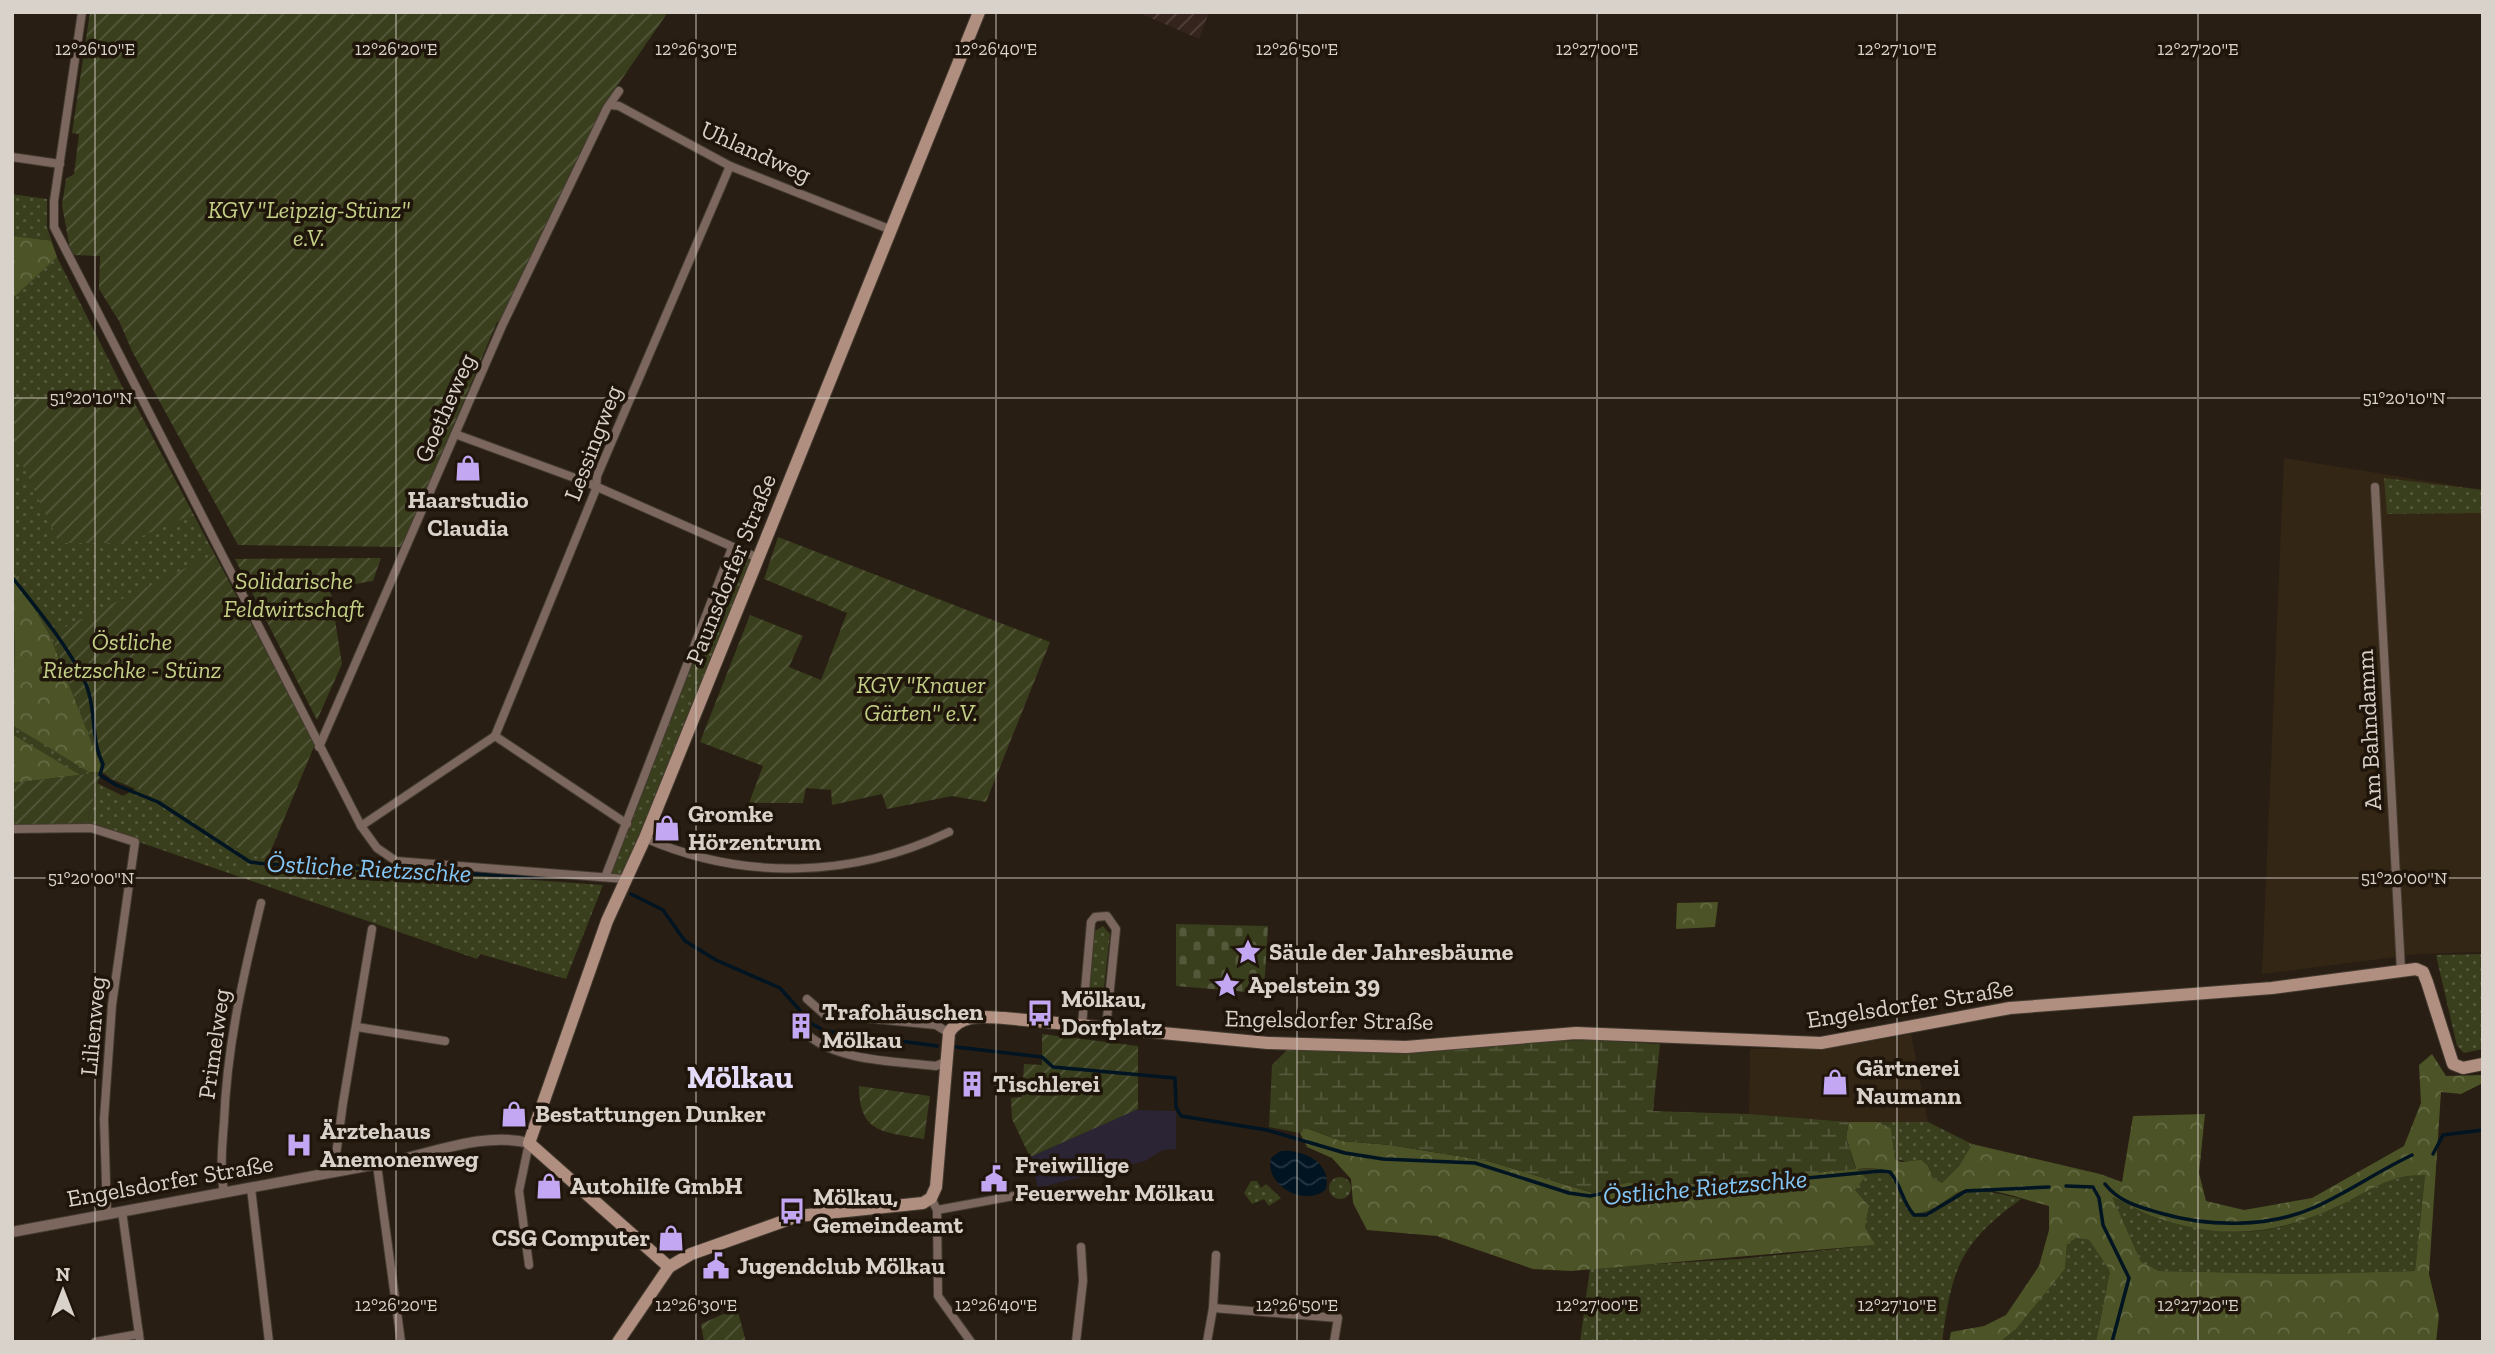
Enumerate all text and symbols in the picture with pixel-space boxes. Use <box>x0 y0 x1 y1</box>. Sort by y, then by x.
text: 12°26'10"E <box>55 38 135 60</box>
text: 12°26'20"E <box>355 38 437 60</box>
text: 12°26'30"E <box>655 38 737 60</box>
text: 12°26'40"E <box>955 38 1037 60</box>
text: 12°26'50"E <box>1256 38 1338 60</box>
text: 12°27'00"E <box>1556 38 1638 60</box>
text: 12°27'10"E <box>1857 38 1937 60</box>
text: 12°27'20"E <box>2157 38 2239 60</box>
street label: Uhlandweg <box>696 114 816 189</box>
park label: KGV "Leipzig-Stünz" e.V. <box>208 195 411 252</box>
street label: Goetheweg <box>408 349 481 467</box>
street label: Lessingweg <box>557 381 628 505</box>
text: 51°20'10"N <box>49 387 133 409</box>
text: 51°20'10"N <box>2362 387 2446 409</box>
shop icon: Haarstudio Claudia <box>453 453 483 483</box>
street label: Paunsdorfer Straße <box>679 469 782 668</box>
place label: Haarstudio Claudia <box>408 485 529 542</box>
park label: Solidarische Feldwirtschaft <box>223 566 365 623</box>
park label: Östliche Rietzschke - Stünz <box>43 627 221 684</box>
street label: Am Bahndamm <box>2350 649 2387 811</box>
park label: KGV "Knauer Gärten" e.V. <box>856 670 986 727</box>
place label: Gromke Hörzentrum <box>688 799 821 856</box>
shop icon: Gromke Hörzentrum <box>652 813 682 843</box>
water label: Östliche Rietzschke <box>266 847 472 889</box>
text: 51°20'00"N <box>48 867 134 889</box>
text: 51°20'00"N <box>2361 867 2447 889</box>
place icon: Säule der Jahresbäume <box>1233 937 1263 967</box>
place label: Säule der Jahresbäume <box>1269 937 1514 966</box>
place icon: Apelstein 39 <box>1212 970 1242 1000</box>
place label: Apelstein 39 <box>1248 970 1380 999</box>
street label: Engelsdorfer Straße <box>1804 973 2015 1034</box>
street label: Lilienweg <box>74 975 111 1077</box>
place label: Mölkau, Dorfplatz <box>1061 984 1163 1041</box>
street label: Primelweg <box>191 987 236 1101</box>
place label: Trafohäuschen Mölkau <box>822 997 983 1054</box>
bus stop icon: Mölkau, Dorfplatz <box>1025 998 1055 1028</box>
street label: Engelsdorfer Straße <box>1224 1003 1434 1036</box>
building icon: Trafohäuschen Mölkau <box>786 1011 816 1041</box>
place label: Gärtnerei Naumann <box>1856 1053 1961 1110</box>
district label: Mölkau <box>687 1058 794 1096</box>
shop icon: Gärtnerei Naumann <box>1820 1067 1850 1097</box>
building icon: Tischlerei <box>957 1069 987 1099</box>
place label: Tischlerei <box>993 1069 1100 1098</box>
shop icon: Bestattungen Dunker <box>499 1099 529 1129</box>
place label: Bestattungen Dunker <box>535 1099 766 1128</box>
place label: Ärztehaus Anemonenweg <box>320 1116 479 1173</box>
hospital icon: Ärztehaus Anemonenweg <box>284 1130 314 1160</box>
street label: Engelsdorfer Straße <box>64 1148 275 1213</box>
place label: Freiwillige Feuerwehr Mölkau <box>1015 1150 1214 1207</box>
water label: Östliche Rietzschke <box>1602 1162 1808 1212</box>
public building icon: Freiwillige Feuerwehr Mölkau <box>979 1164 1009 1194</box>
shop icon: Autohilfe GmbH <box>534 1171 564 1201</box>
place label: Autohilfe GmbH <box>570 1171 743 1200</box>
place label: Mölkau, Gemeindeamt <box>813 1182 963 1239</box>
bus stop icon: Mölkau, Gemeindeamt <box>777 1196 807 1226</box>
place label: CSG Computer <box>492 1223 650 1252</box>
shop icon: CSG Computer <box>656 1223 686 1253</box>
public building icon: Jugendclub Mölkau <box>701 1251 731 1281</box>
place label: Jugendclub Mölkau <box>737 1251 945 1280</box>
north arrow <box>28 1256 98 1326</box>
text: N <box>56 1263 70 1286</box>
text: 12°26'20"E <box>355 1294 437 1316</box>
text: 12°26'30"E <box>655 1294 737 1316</box>
text: 12°26'40"E <box>955 1294 1037 1316</box>
text: 12°26'50"E <box>1256 1294 1338 1316</box>
text: 12°27'00"E <box>1556 1294 1638 1316</box>
text: 12°27'10"E <box>1857 1294 1937 1316</box>
text: 12°27'20"E <box>2157 1294 2239 1316</box>

